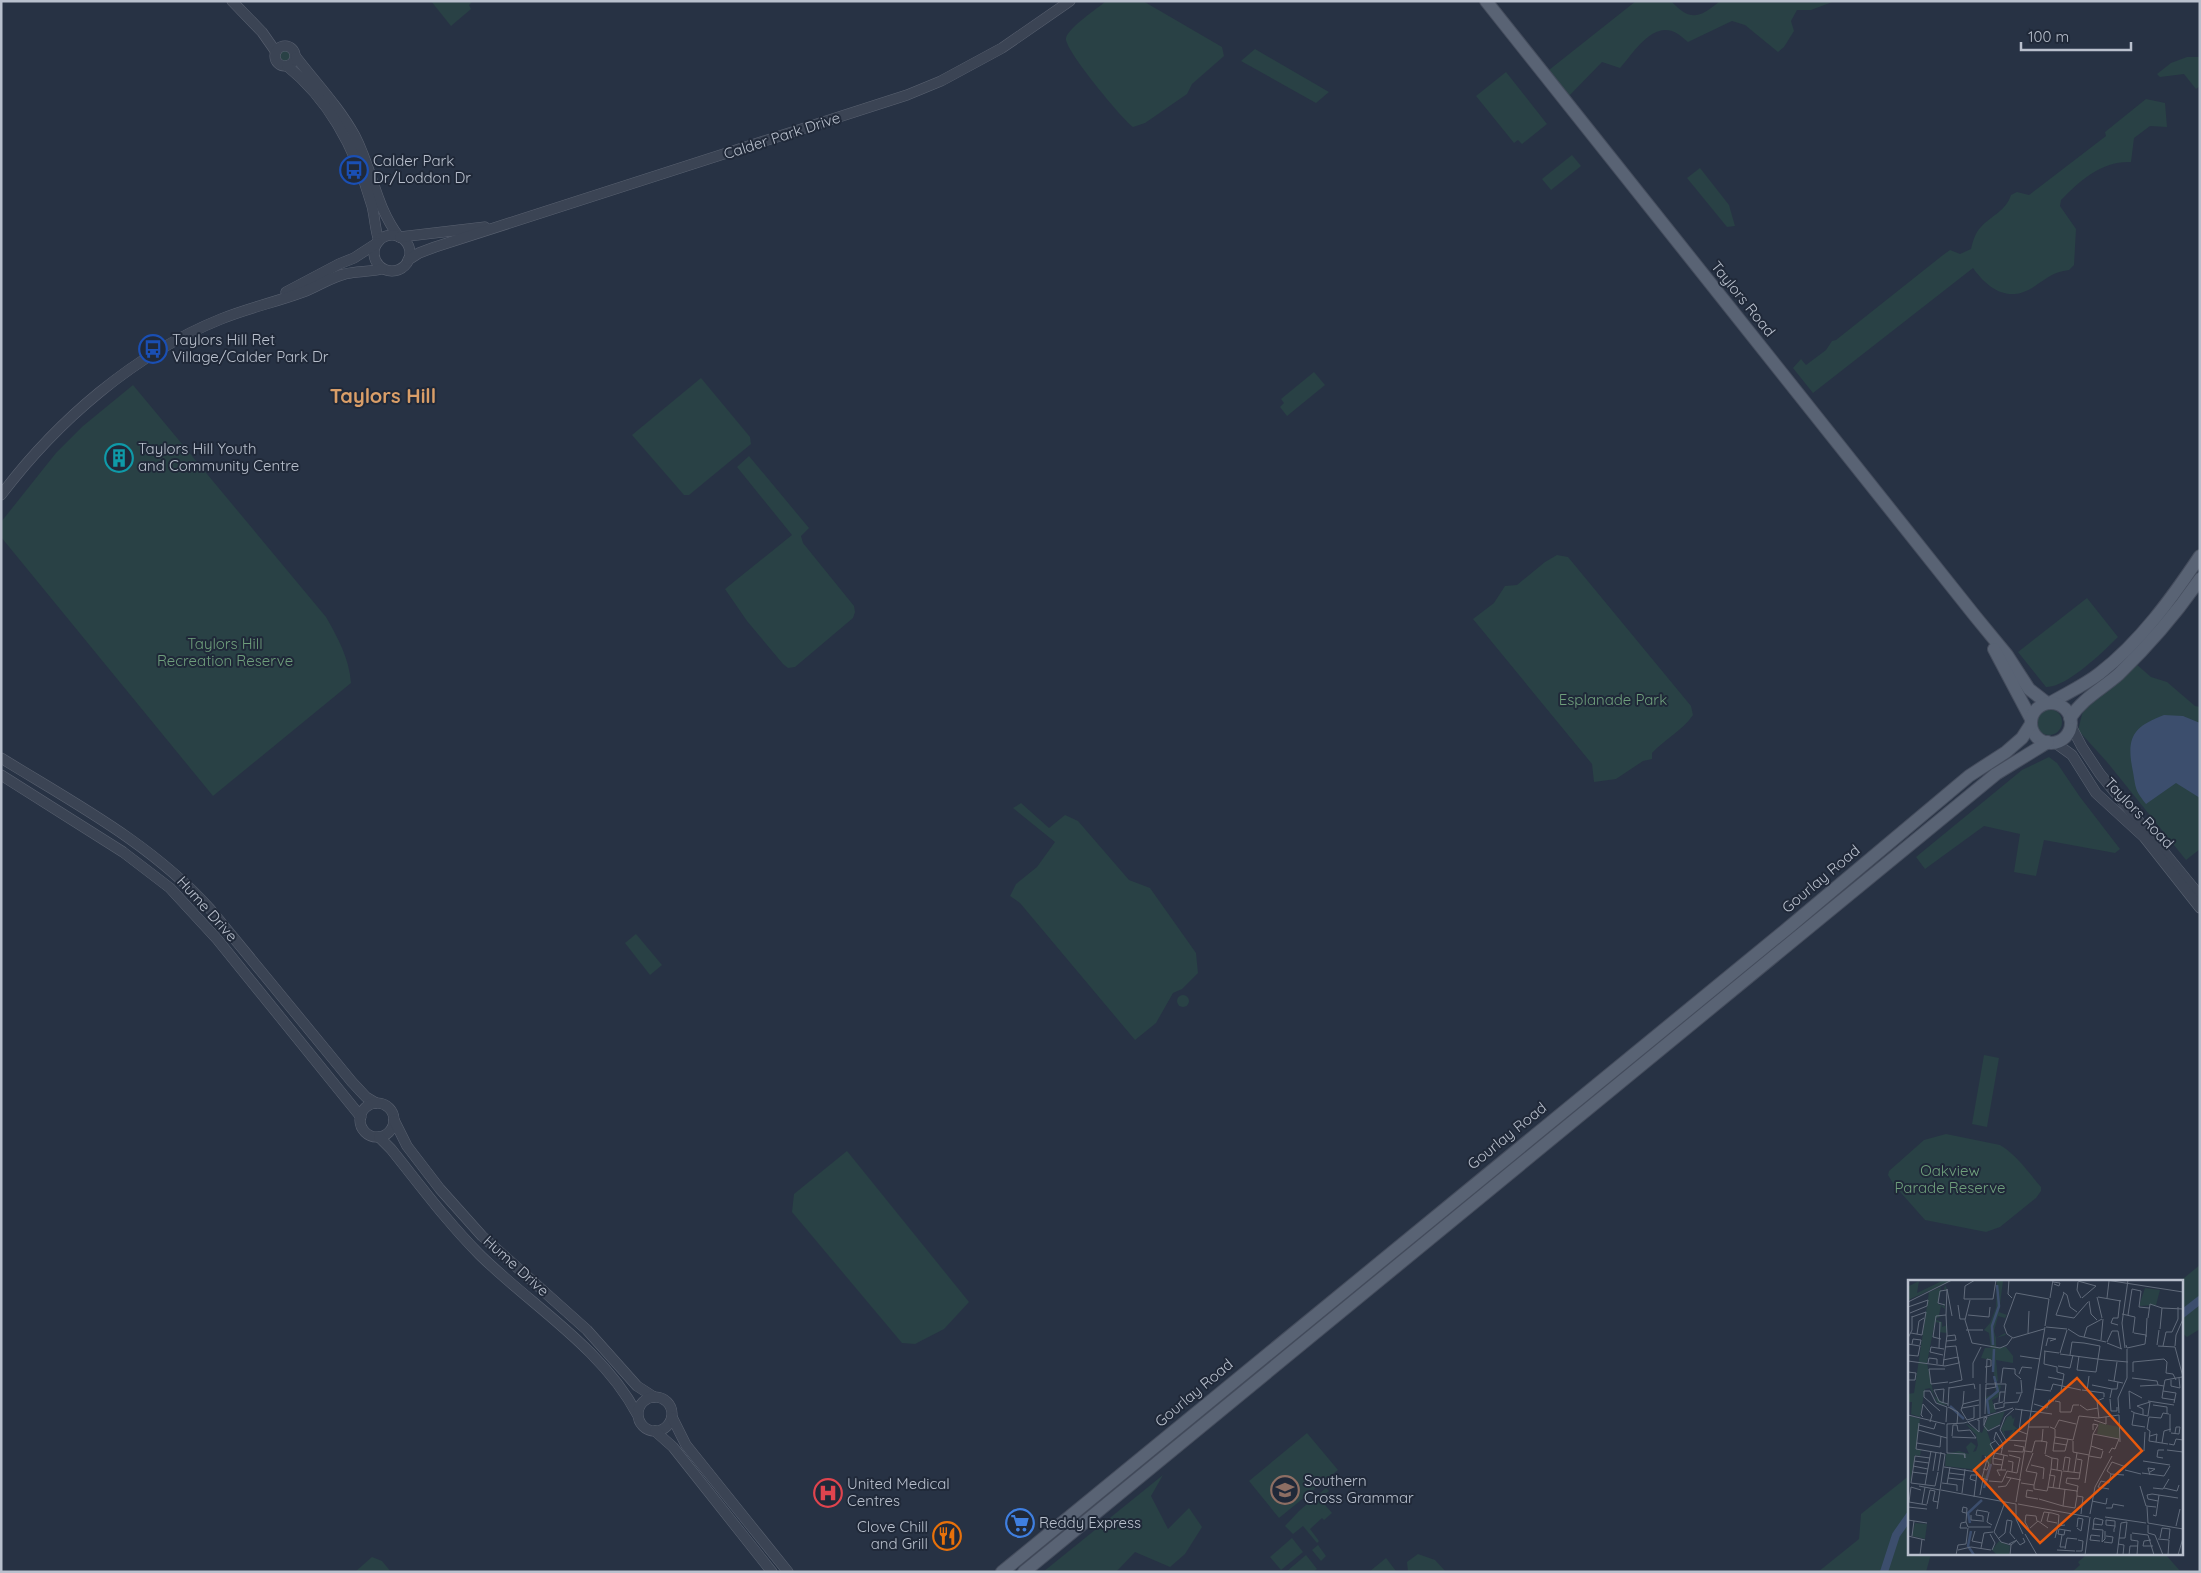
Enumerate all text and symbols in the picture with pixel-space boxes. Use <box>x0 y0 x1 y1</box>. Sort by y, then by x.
scale bar <box>2021 20 2131 52</box>
text: 100 m <box>2028 27 2069 46</box>
street label: Calder Park Drive <box>721 108 843 163</box>
place label: Calder Park Dr/Loddon Dr <box>373 151 471 187</box>
bus stop icon: Calder Park Dr/Loddon Dr <box>339 155 369 185</box>
street label: Taylors Road <box>1707 257 1780 340</box>
place label: Taylors Hill Ret Village/Calder Park Dr <box>172 330 329 366</box>
bus stop icon: Taylors Hill Ret Village/Calder Park Dr <box>138 334 168 364</box>
district label: Taylors Hill <box>330 383 436 408</box>
place label: Taylors Hill Youth and Community Centre <box>138 439 299 475</box>
building icon: Taylors Hill Youth and Community Centre <box>104 443 134 473</box>
park label: Taylors Hill Recreation Reserve <box>157 634 293 670</box>
park label: Esplanade Park <box>1559 690 1667 709</box>
street label: Taylors Road <box>2101 773 2178 852</box>
street label: Gourlay Road <box>1778 840 1864 917</box>
street label: Hume Drive <box>173 872 242 945</box>
street label: Gourlay Road <box>1463 1098 1550 1173</box>
park label: Oakview Parade Reserve <box>1894 1161 2006 1197</box>
street label: Hume Drive <box>480 1231 553 1300</box>
inset map <box>1908 1280 2184 1556</box>
street label: Gourlay Road <box>1151 1354 1237 1431</box>
place label: Southern Cross Grammar <box>1304 1471 1414 1507</box>
place label: United Medical Centres <box>847 1474 950 1510</box>
school or university icon: Southern Cross Grammar <box>1270 1475 1300 1505</box>
hospital icon: United Medical Centres <box>813 1478 843 1508</box>
supermarket icon: Reddy Express <box>1005 1508 1035 1538</box>
place label: Reddy Express <box>1039 1513 1141 1532</box>
place label: Clove Chill and Grill <box>857 1517 928 1553</box>
restaurant icon: Clove Chill and Grill <box>932 1521 962 1551</box>

